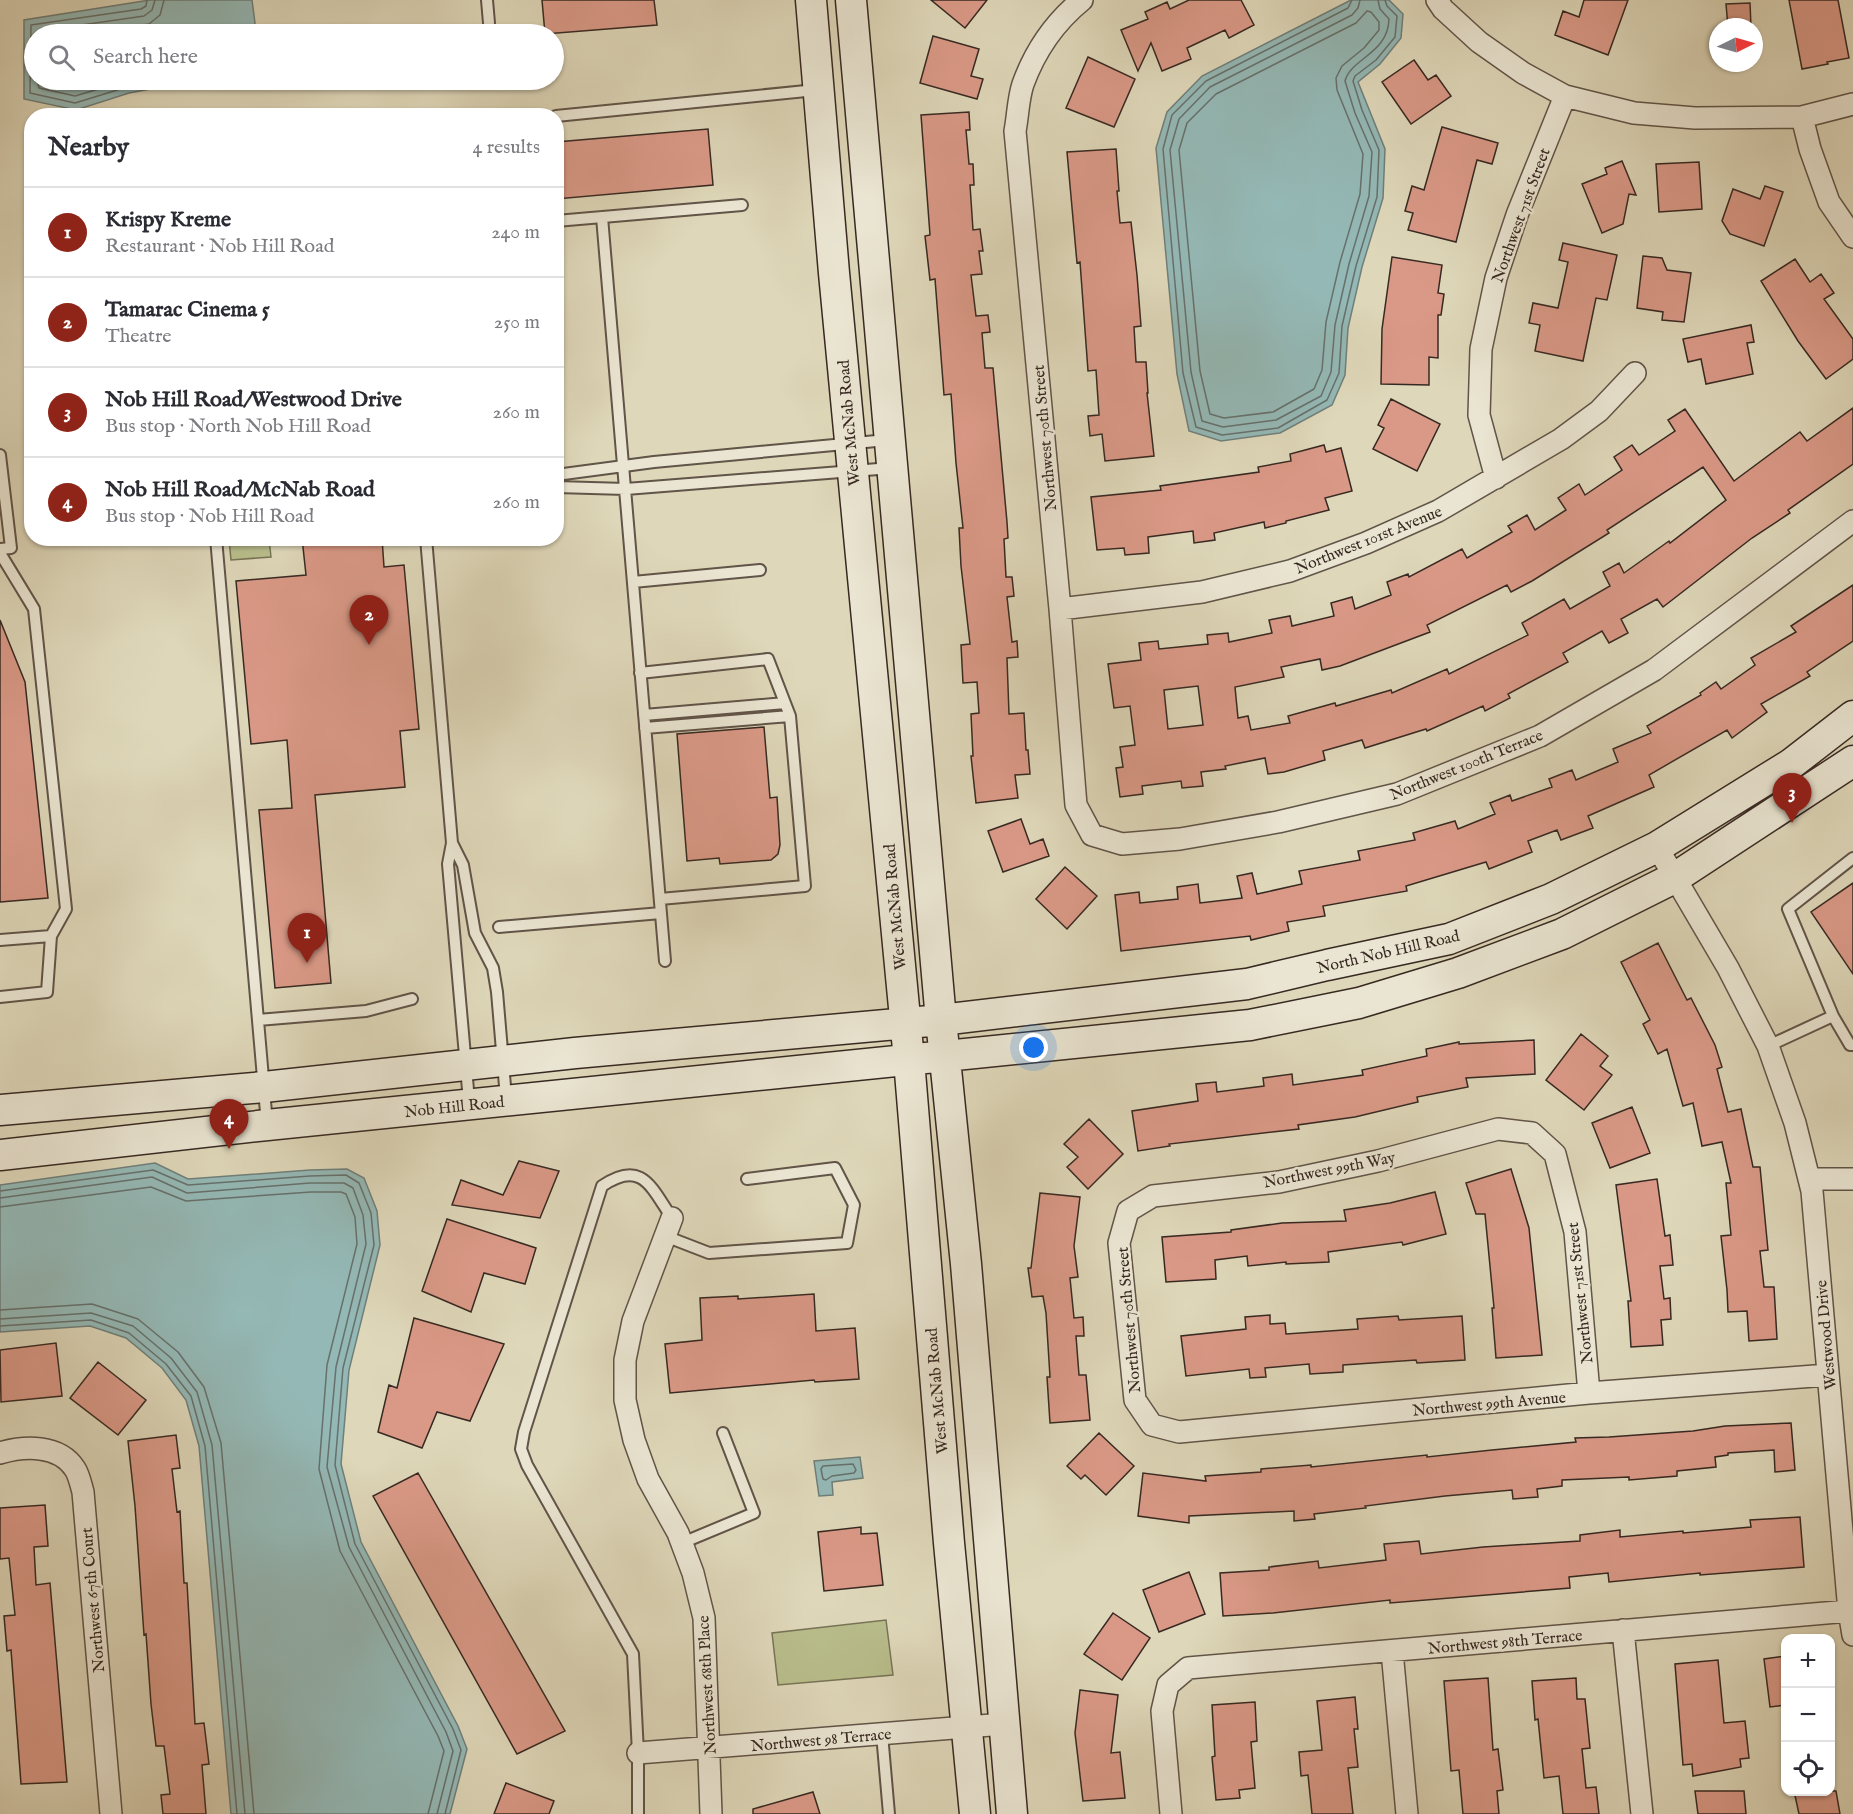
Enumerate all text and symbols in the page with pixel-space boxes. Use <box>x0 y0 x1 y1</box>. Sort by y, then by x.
north arrow <box>1709 18 1763 72</box>
search box <box>24 24 564 90</box>
icon: search <box>45 41 78 74</box>
text: Search here <box>93 43 198 71</box>
text: Nearby <box>48 131 129 164</box>
text: 4 results <box>473 135 540 160</box>
street label: Northwest 71st Street <box>1488 145 1556 286</box>
text: Krispy Kreme <box>105 206 231 234</box>
text: 1 <box>64 220 71 245</box>
text: 240 m <box>491 220 540 245</box>
text: Restaurant · Nob Hill Road <box>105 234 334 259</box>
text: Tamarac Cinema 5 <box>105 296 270 324</box>
text: 2 <box>63 310 72 335</box>
text: 250 m <box>494 310 540 335</box>
text: Theatre <box>105 324 171 349</box>
street label: West McNab Road <box>834 358 865 487</box>
street label: Northwest 70th Street <box>1030 363 1062 512</box>
text: Nob Hill Road/Westwood Drive <box>105 386 402 414</box>
text: 3 <box>64 400 71 425</box>
text: 260 m <box>493 400 540 425</box>
text: Bus stop · North Nob Hill Road <box>105 414 371 439</box>
text: Nob Hill Road/McNab Road <box>105 476 375 504</box>
text: 4 <box>63 490 72 515</box>
text: 260 m <box>493 490 540 515</box>
street label: Northwest 101st Avenue <box>1292 502 1445 580</box>
text: Bus stop · Nob Hill Road <box>105 504 314 529</box>
pin: 2 <box>350 596 388 645</box>
street label: Northwest 100th Terrace <box>1387 726 1546 806</box>
pin: 3 <box>1772 774 1812 823</box>
street label: West McNab Road <box>880 842 911 971</box>
pin: 1 <box>288 914 326 963</box>
street label: North Nob Hill Road <box>1315 927 1462 979</box>
your location <box>1019 1033 1048 1062</box>
street label: Nob Hill Road <box>403 1093 506 1123</box>
pin: 4 <box>210 1100 248 1149</box>
street label: Northwest 99th Way <box>1262 1148 1397 1194</box>
street label: Northwest 71st Street <box>1564 1221 1598 1364</box>
street label: Northwest 70th Street <box>1114 1245 1146 1394</box>
street label: Westwood Drive <box>1812 1279 1842 1390</box>
street label: West McNab Road <box>922 1326 953 1455</box>
street label: Northwest 99th Avenue <box>1411 1388 1567 1422</box>
street label: Northwest 67th Court <box>78 1526 110 1673</box>
street label: Northwest 68th Place <box>694 1615 722 1755</box>
street label: Northwest 98th Terrace <box>1427 1626 1583 1660</box>
map controls <box>1781 1634 1835 1796</box>
button: + <box>1781 1634 1835 1688</box>
button: − <box>1781 1688 1835 1742</box>
street label: Northwest 98 Terrace <box>750 1725 892 1757</box>
button: locate <box>1781 1742 1835 1796</box>

